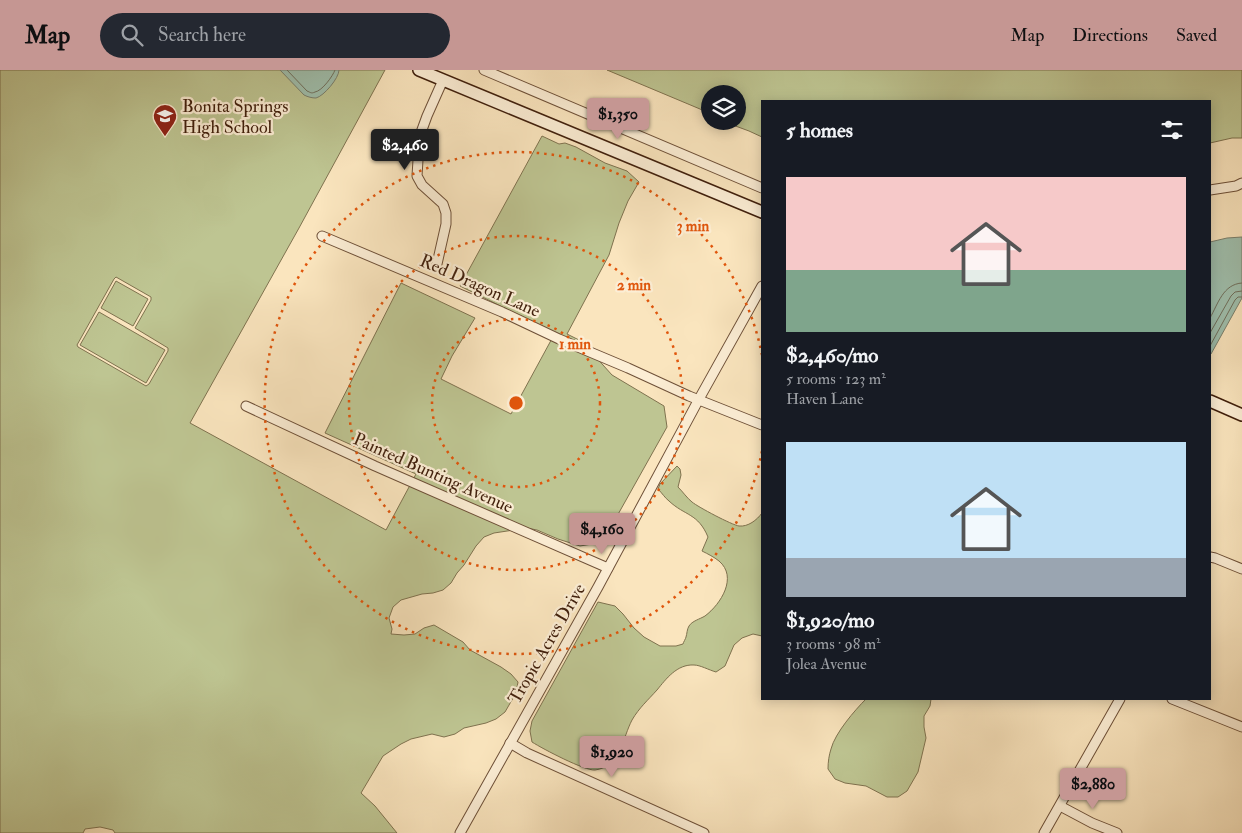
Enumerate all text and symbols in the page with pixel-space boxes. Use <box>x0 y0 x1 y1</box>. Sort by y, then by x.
search box <box>100 13 450 58</box>
text: Map <box>25 20 70 51</box>
icon: search <box>118 21 146 49</box>
text: Search here <box>158 23 246 47</box>
text: Map <box>1011 24 1044 47</box>
text: Directions <box>1072 24 1148 47</box>
text: Saved <box>1176 24 1217 47</box>
map controls <box>701 85 746 130</box>
button: layers <box>701 85 746 130</box>
place label: Bonita Springs High School <box>182 95 288 139</box>
pin: $1,350 <box>577 98 659 140</box>
school or university icon: Bonita Springs High School <box>152 103 178 137</box>
text: $1,350 <box>598 104 638 124</box>
icon: filters <box>1158 116 1186 144</box>
text: 5 homes <box>786 117 853 144</box>
pin: $2,460 <box>364 128 446 171</box>
text: $2,460 <box>382 135 428 155</box>
icon: home <box>941 209 1031 299</box>
text: 3 min <box>677 217 709 236</box>
street label: Red Dragon Lane <box>416 249 544 323</box>
text: 2 min <box>617 276 651 295</box>
text: 1 min <box>559 335 591 354</box>
text: $2,460/mo <box>786 342 878 369</box>
text: 5 rooms · 123 m² <box>786 369 886 389</box>
text: Haven Lane <box>786 389 864 409</box>
centre of rings <box>507 394 525 412</box>
street label: Painted Bunting Avenue <box>350 427 517 519</box>
icon: home <box>941 474 1031 564</box>
pin: $4,160 <box>561 512 643 555</box>
text: $4,160 <box>580 519 624 539</box>
street label: Tropic Acres Drive <box>503 579 591 708</box>
text: $1,920/mo <box>786 607 874 634</box>
text: 3 rooms · 98 m² <box>786 634 881 654</box>
text: Jolea Avenue <box>786 654 867 674</box>
pin: $1,920 <box>571 736 653 778</box>
text: $1,920 <box>590 742 634 762</box>
pin: $2,880 <box>1052 768 1134 810</box>
text: $2,880 <box>1071 774 1115 794</box>

